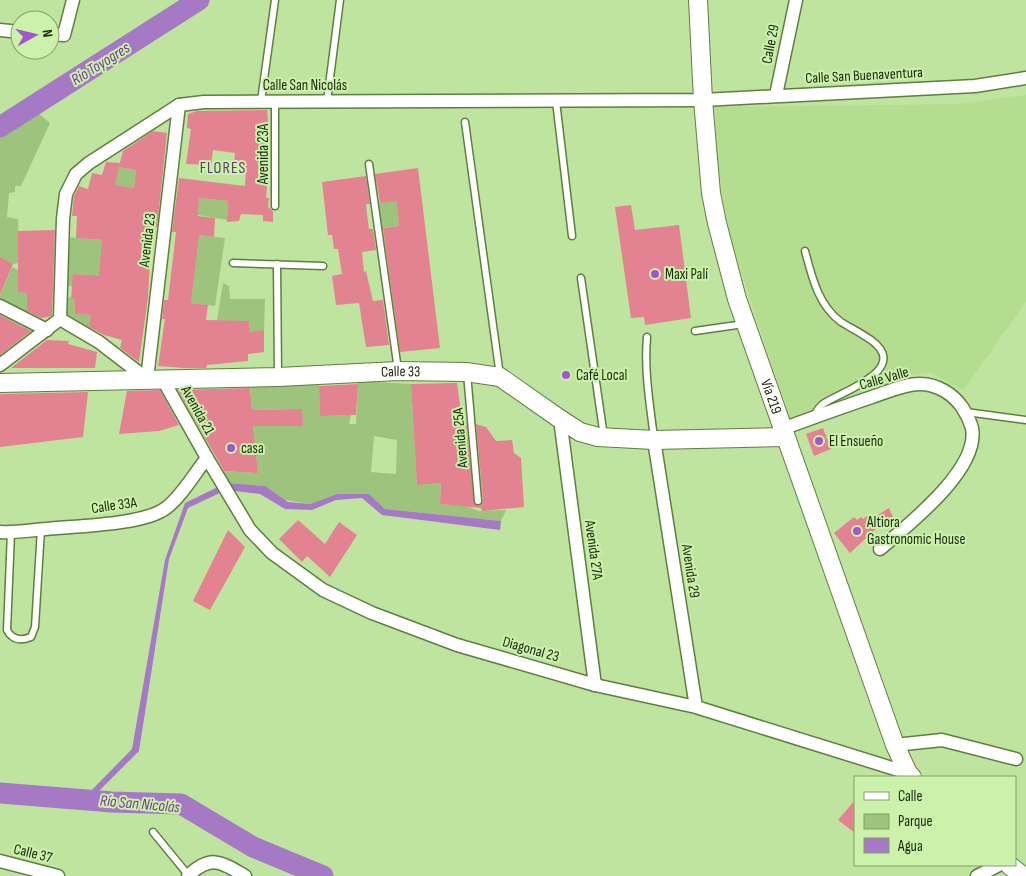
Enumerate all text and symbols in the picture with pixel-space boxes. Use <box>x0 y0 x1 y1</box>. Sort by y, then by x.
north arrow <box>10 10 60 60</box>
street label: Calle 29 <box>757 23 784 65</box>
text: N <box>38 28 56 38</box>
water label: Río Toyogres <box>68 39 134 90</box>
street label: Calle San Buenaventura <box>805 63 924 88</box>
street label: Calle San Nicolás <box>263 76 347 95</box>
street label: Avenida 23A <box>254 123 273 185</box>
district label: FLORES <box>200 159 246 178</box>
street label: Avenida 23 <box>135 212 160 269</box>
place label: Maxi Palí <box>665 265 708 284</box>
marker: Maxi Palí <box>649 268 661 280</box>
street label: Calle 33 <box>381 362 421 382</box>
street label: Calle Valle <box>857 362 911 395</box>
place label: Café Local <box>576 366 627 385</box>
marker: Café Local <box>560 369 572 381</box>
street label: Vía 219 <box>756 376 786 417</box>
street label: Avenida 21 <box>176 382 219 439</box>
street label: Avenida 25A <box>448 407 473 470</box>
place label: El Ensueño <box>829 432 883 451</box>
marker: El Ensueño <box>813 435 825 447</box>
place label: casa <box>241 439 264 458</box>
marker: casa <box>225 442 237 454</box>
street label: Calle 33A <box>90 493 139 518</box>
place label: Altiora Gastronomic House <box>866 513 965 549</box>
street label: Avenida 27A <box>580 518 607 582</box>
marker: Altiora Gastronomic House <box>851 525 863 537</box>
street label: Avenida 29 <box>677 542 704 599</box>
street label: Diagonal 23 <box>500 632 561 667</box>
legend <box>854 776 1016 866</box>
text: Calle <box>898 787 922 806</box>
water label: Río San Nicolás <box>99 792 181 817</box>
text: Parque <box>898 812 933 831</box>
text: Agua <box>897 837 923 856</box>
street label: Calle 37 <box>12 840 54 867</box>

